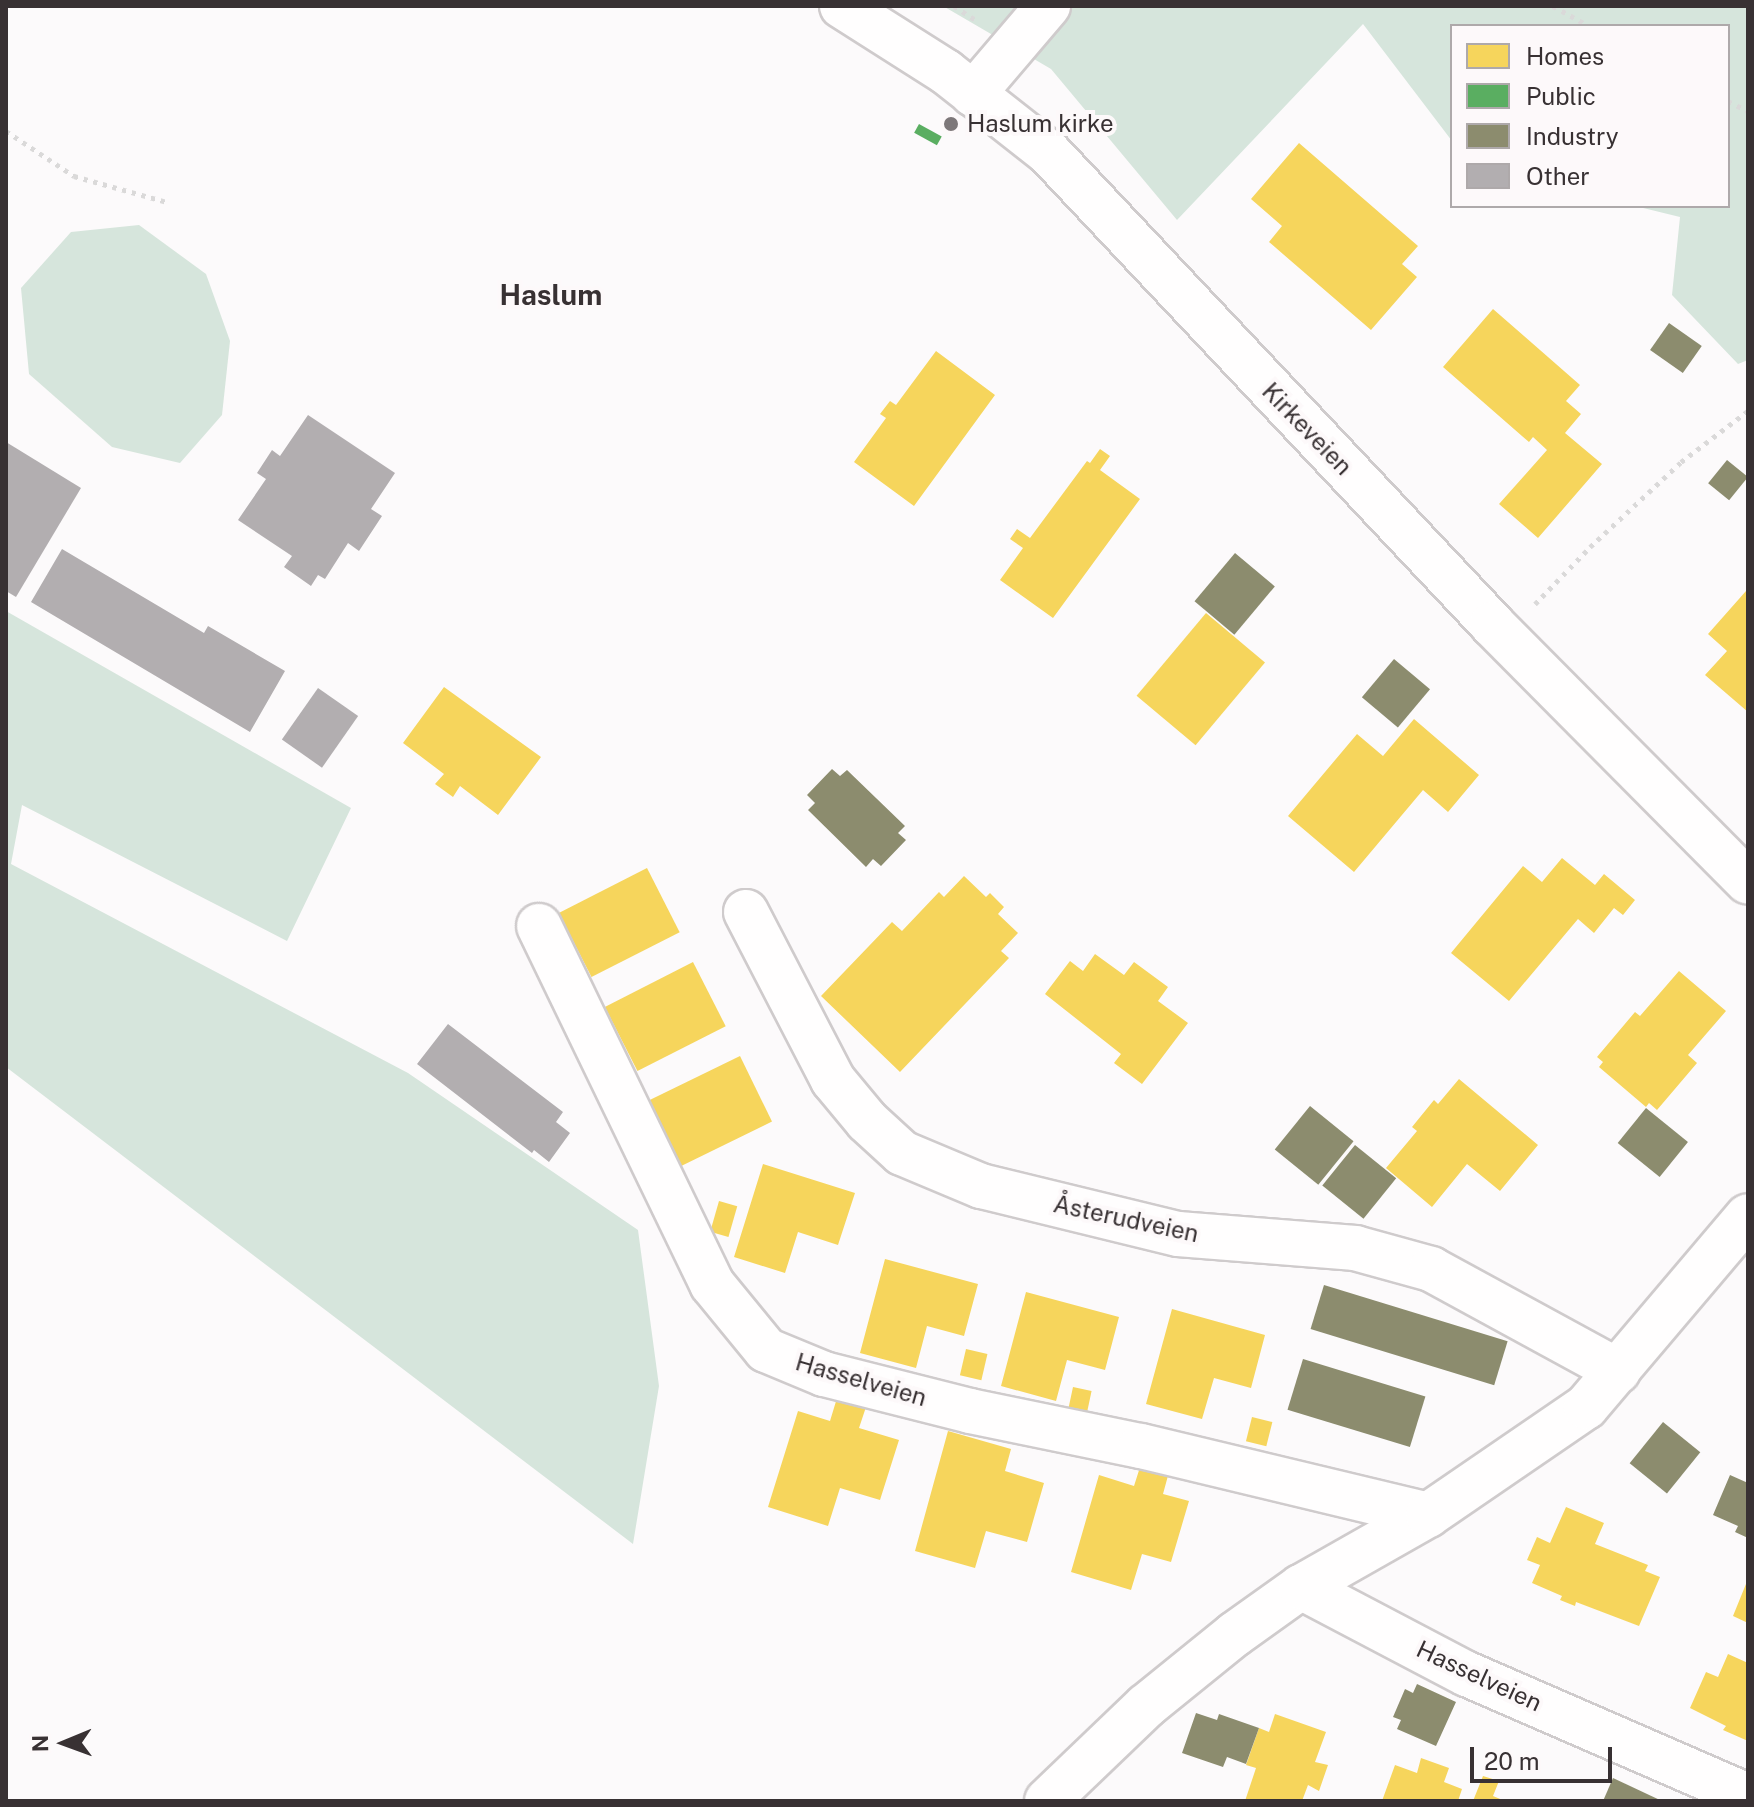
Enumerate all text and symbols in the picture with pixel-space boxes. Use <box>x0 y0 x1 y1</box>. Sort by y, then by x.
legend <box>1450 24 1730 208</box>
text: Homes <box>1526 42 1604 70</box>
text: Public <box>1526 82 1596 110</box>
place label: Haslum kirke <box>967 110 1114 138</box>
marker: Haslum kirke <box>942 115 960 133</box>
text: Industry <box>1526 122 1619 150</box>
text: Other <box>1526 162 1590 190</box>
district label: Haslum <box>500 278 602 312</box>
street label: Kirkeveien <box>1256 377 1358 481</box>
street label: Åsterudveien <box>1051 1190 1201 1248</box>
street label: Hasselveien <box>792 1348 930 1412</box>
street label: Hasselveien <box>1412 1634 1546 1718</box>
north arrow <box>24 1703 104 1783</box>
scale bar <box>1474 1731 1616 1781</box>
text: N <box>27 1735 53 1752</box>
text: 20 m <box>1484 1747 1540 1775</box>

